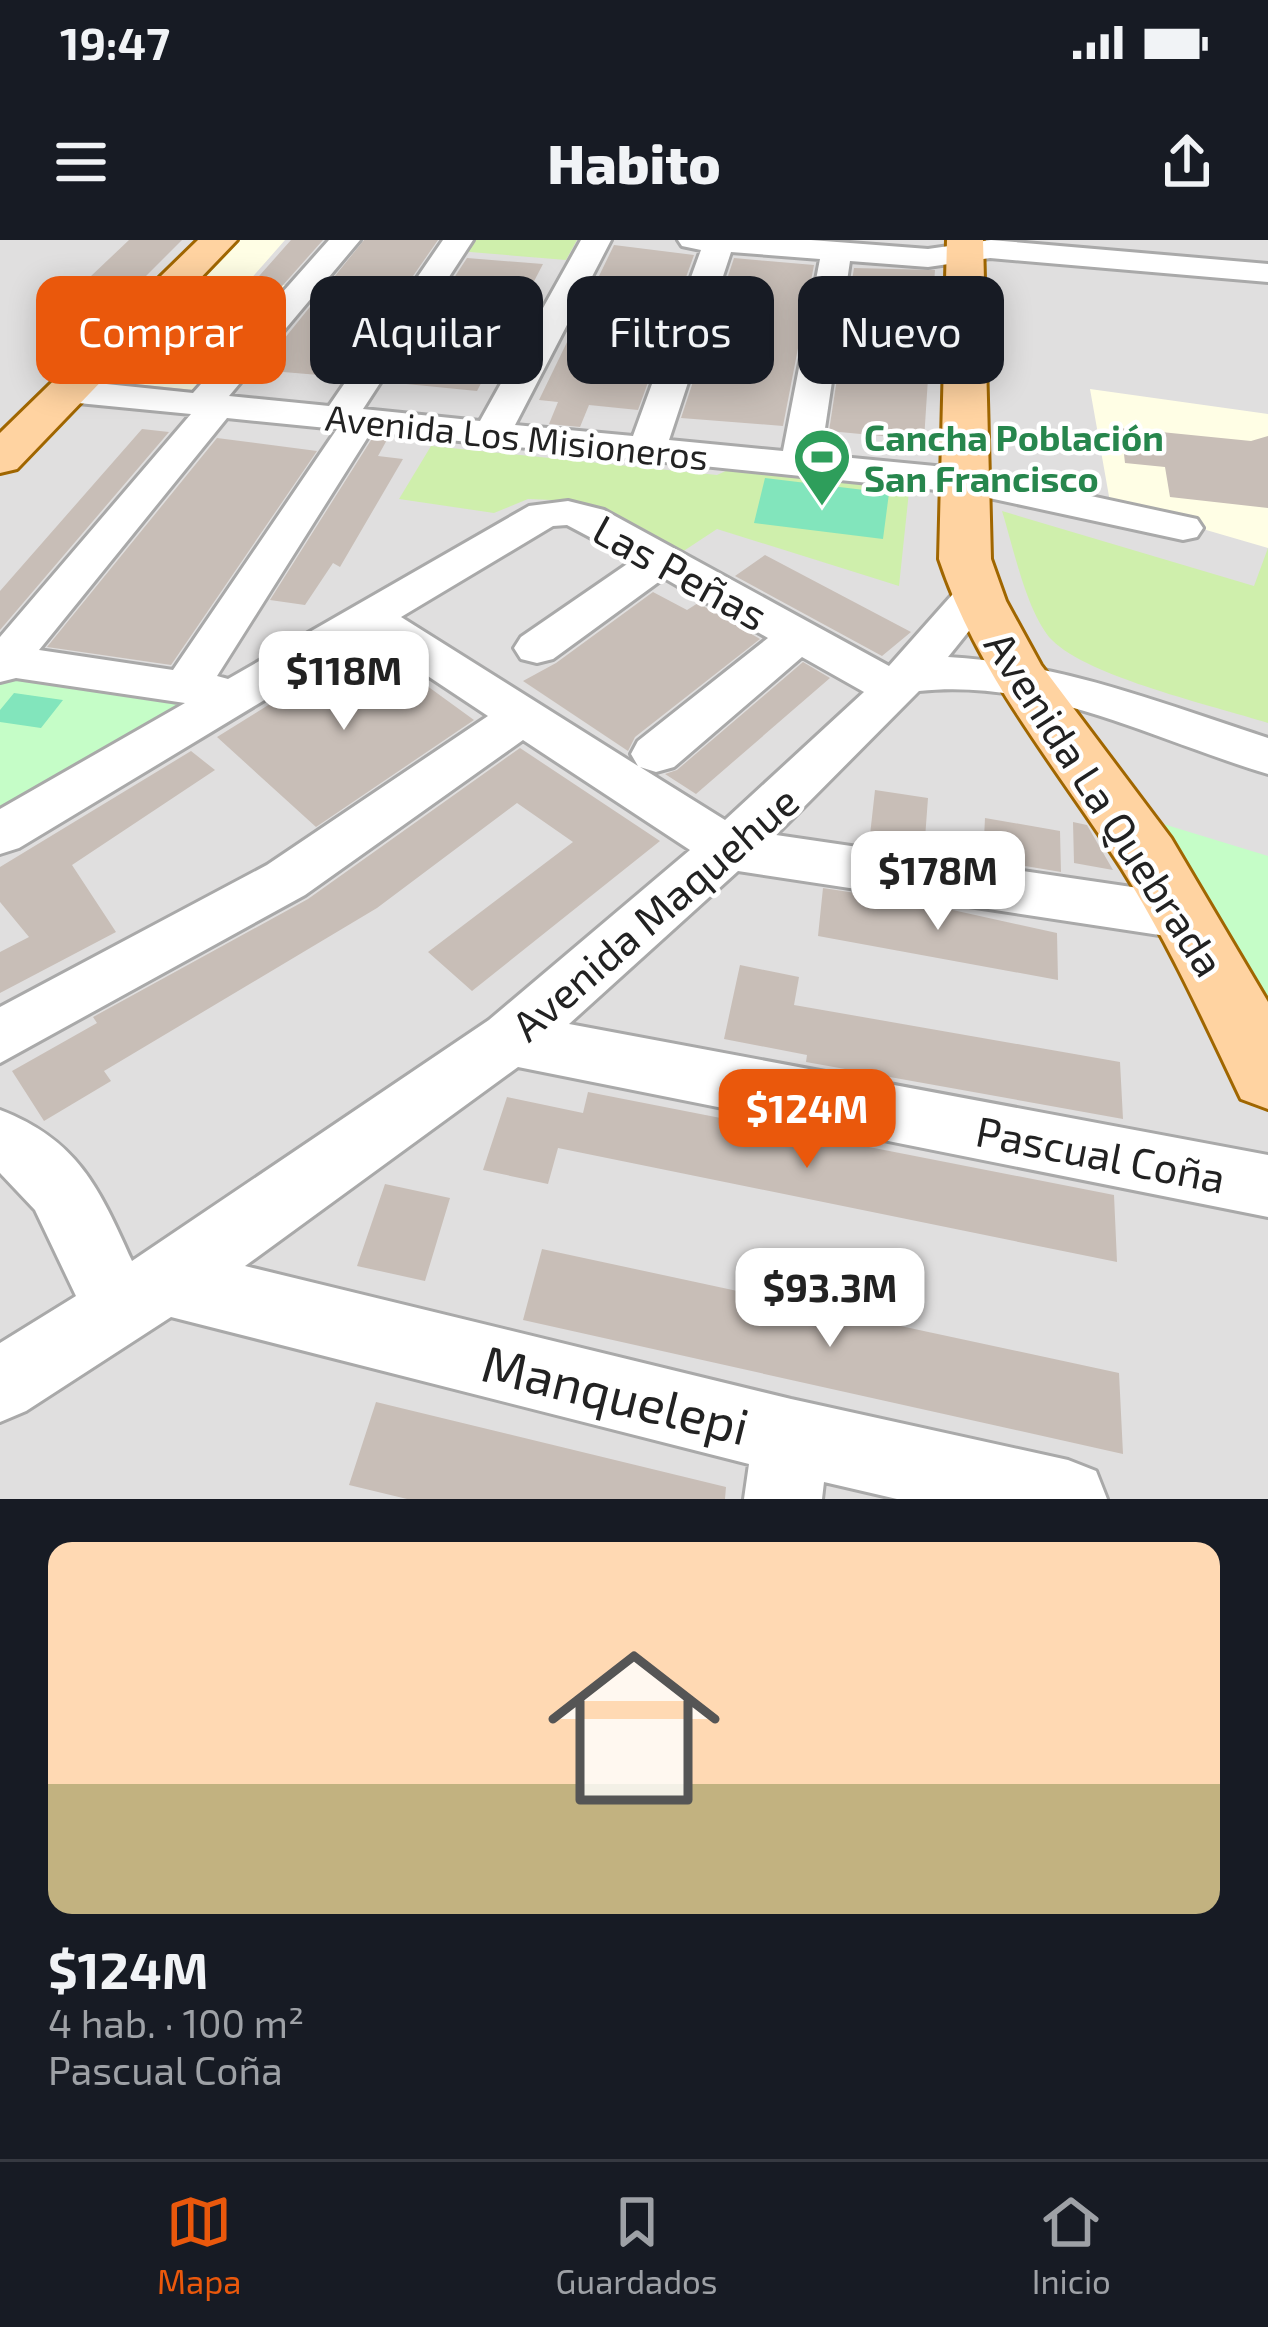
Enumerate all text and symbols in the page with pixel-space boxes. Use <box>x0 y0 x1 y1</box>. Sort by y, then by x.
text: 19:47 <box>60 15 170 69</box>
icon: menu <box>48 129 114 195</box>
icon: share <box>1154 129 1220 195</box>
text: Habito <box>547 130 721 195</box>
chip: Comprar <box>36 276 286 384</box>
chip: Alquilar <box>310 276 543 384</box>
chip: Filtros <box>567 276 774 384</box>
chip: Nuevo <box>798 276 1004 384</box>
street label: Avenida Los Misioneros <box>324 395 710 477</box>
place label: Cancha Población San Francisco <box>864 415 1164 499</box>
sports icon: Cancha Población San Francisco <box>791 426 853 508</box>
street label: Las Peñas <box>585 503 777 639</box>
street label: Avenida La Quebrada <box>975 621 1236 985</box>
pin: $118M <box>260 631 428 733</box>
text: $118M <box>286 646 402 693</box>
street label: Avenida Maquehue <box>501 774 807 1050</box>
pin: $178M <box>854 831 1022 933</box>
text: $178M <box>878 846 998 893</box>
pin: $124M <box>723 1069 891 1171</box>
text: $124M <box>746 1084 868 1131</box>
street label: Pascual Coña <box>972 1104 1230 1202</box>
pin: $93.3M <box>732 1248 928 1350</box>
text: $93.3M <box>762 1263 898 1310</box>
street label: Manquelepi <box>476 1330 756 1456</box>
icon: home <box>526 1620 742 1836</box>
text: $124M <box>48 1938 208 1999</box>
text: 4 hab. · 100 m² <box>48 1999 304 2046</box>
text: Pascual Coña <box>48 2046 283 2093</box>
tab: Mapa <box>157 2189 241 2301</box>
tab: Guardados <box>556 2189 718 2301</box>
tab: Inicio <box>1032 2189 1111 2301</box>

